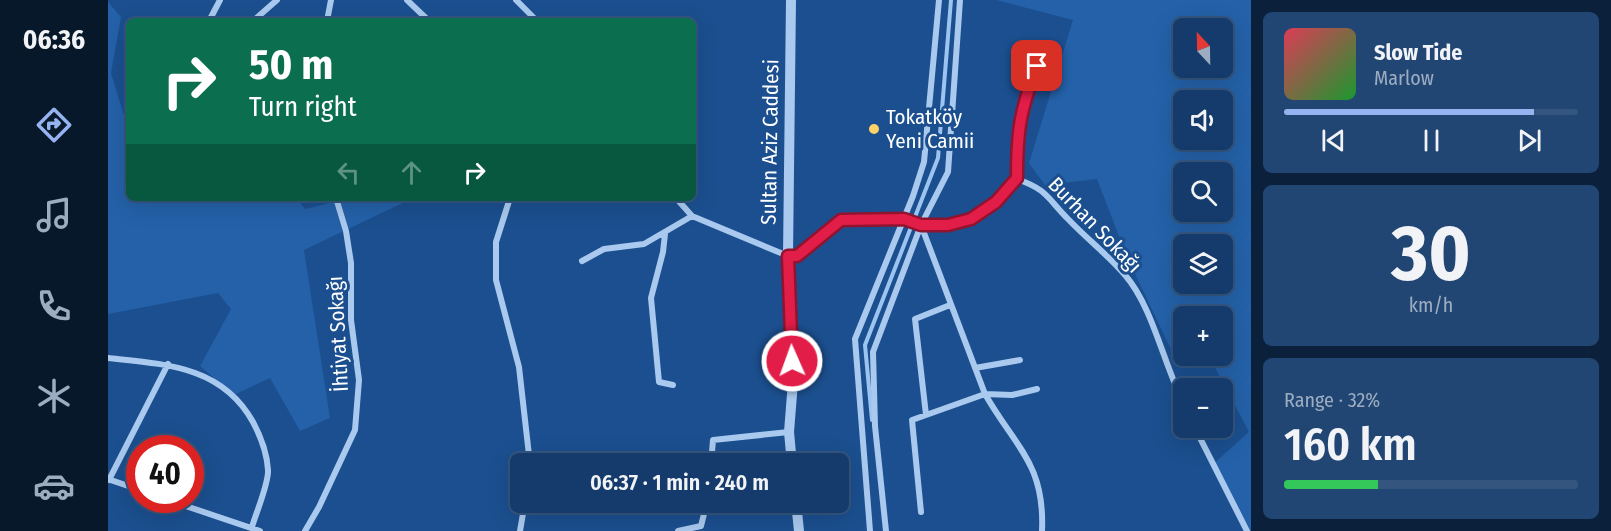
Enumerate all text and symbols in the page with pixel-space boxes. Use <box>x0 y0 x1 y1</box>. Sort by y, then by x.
north arrow <box>1173 18 1233 78</box>
map controls <box>1173 18 1233 438</box>
text: 06:36 <box>23 24 85 56</box>
text: Slow Tide <box>1374 39 1462 66</box>
text: 50 m <box>249 40 333 90</box>
pin <box>1011 40 1062 91</box>
icon: right <box>150 42 228 120</box>
icon: arrive <box>1020 49 1053 82</box>
street label: Sultan Aziz Caddesi <box>756 59 784 225</box>
text: Marlow <box>1374 66 1434 90</box>
button: sound <box>1173 90 1233 150</box>
text: Turn right <box>249 91 357 123</box>
icon: directions <box>33 104 75 146</box>
place label: Tokatköy Yeni Camii <box>886 104 974 154</box>
marker: Tokatköy Yeni Camii <box>867 122 881 136</box>
icon: previous <box>1317 124 1350 157</box>
icon: pause <box>1415 124 1448 157</box>
icon: next <box>1513 124 1546 157</box>
icon: left <box>332 156 365 189</box>
icon: ahead <box>395 156 428 189</box>
icon: right <box>458 156 491 189</box>
button: search <box>1173 162 1233 222</box>
street label: Burhan Sokağı <box>1043 172 1147 278</box>
icon: music <box>33 194 75 236</box>
text: 30 <box>1391 207 1471 301</box>
button: layers <box>1173 234 1233 294</box>
street label: İhtiyat Sokağı <box>322 275 354 393</box>
icon: phone <box>33 285 75 327</box>
text: km/h <box>1409 293 1453 317</box>
button: + <box>1173 306 1233 366</box>
position arrow <box>760 329 824 393</box>
icon: climate <box>33 375 75 417</box>
button: − <box>1173 378 1233 438</box>
text: Range · 32% <box>1284 388 1380 412</box>
text: 160 km <box>1284 418 1417 472</box>
speed limit sign: 40 <box>126 435 204 513</box>
icon: car <box>33 465 75 507</box>
text: 06:37 · 1 min · 240 m <box>590 469 769 496</box>

